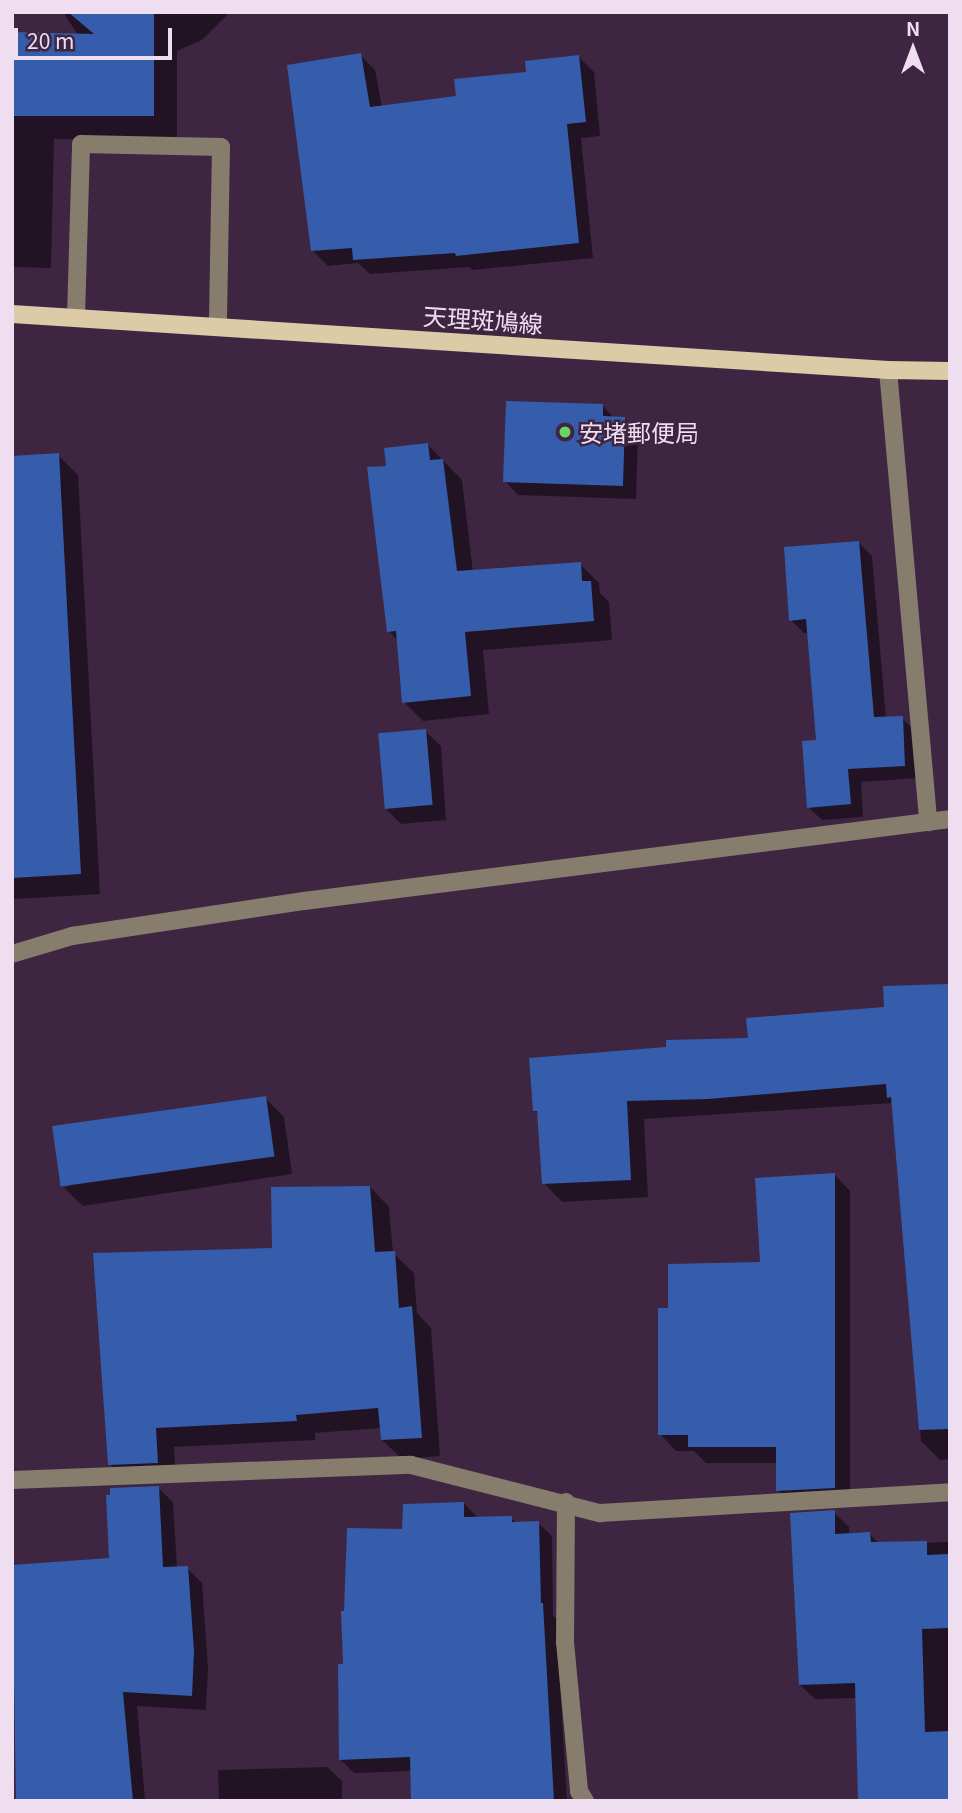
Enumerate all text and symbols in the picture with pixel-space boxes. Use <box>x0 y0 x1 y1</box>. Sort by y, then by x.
scale bar <box>18 14 175 58</box>
north arrow <box>878 14 948 84</box>
text: N <box>906 14 920 41</box>
text: 20 m <box>27 25 74 55</box>
street label: 天理斑鳩線 <box>422 300 544 338</box>
place label: 安堵郵便局 <box>579 418 699 446</box>
marker: 安堵郵便局 <box>557 424 573 440</box>

